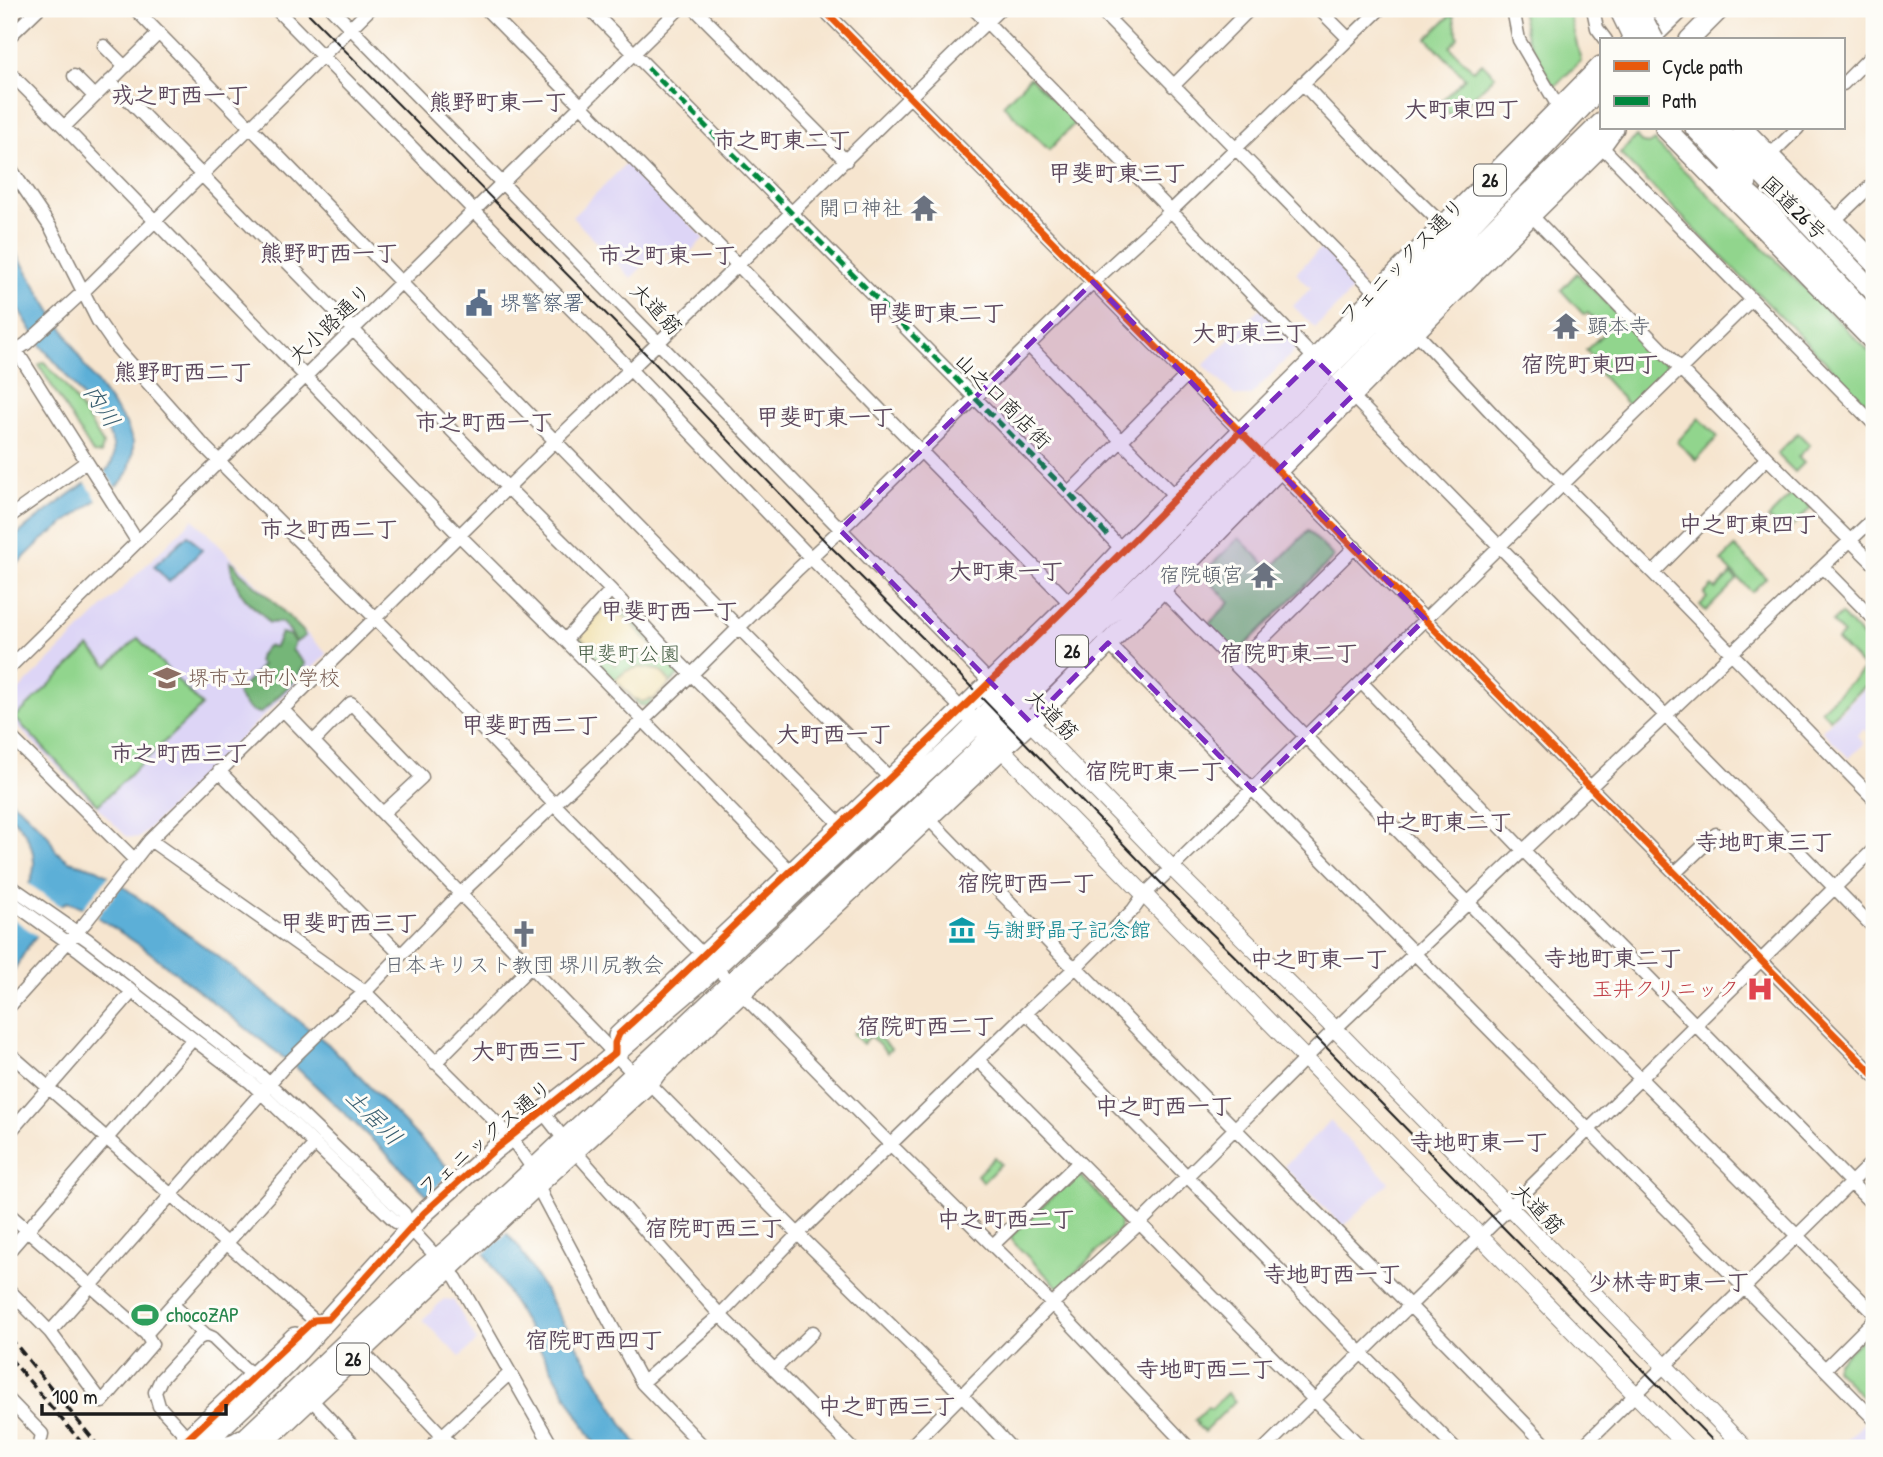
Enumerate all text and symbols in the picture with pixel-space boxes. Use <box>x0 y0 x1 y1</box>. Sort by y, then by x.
legend <box>1600 38 1844 130</box>
text: Cycle path <box>1662 52 1743 81</box>
district label: 戎之町西一丁 <box>111 79 249 110</box>
district label: 熊野町東一丁 <box>429 86 567 117</box>
text: Path <box>1662 86 1697 115</box>
district label: 大町東四丁 <box>1405 93 1520 124</box>
district label: 市之町東二丁 <box>713 124 851 155</box>
district label: 甲斐町東三丁 <box>1048 157 1186 188</box>
road number: 26 <box>1474 164 1506 196</box>
street label: 国道26号 <box>1755 169 1834 246</box>
street label: フェニックス通り <box>1332 191 1471 330</box>
place label: 開口神社 <box>819 193 903 222</box>
temple icon: 開口神社 <box>909 193 939 223</box>
district label: 熊野町西一丁 <box>260 237 398 268</box>
district label: 市之町東一丁 <box>598 239 736 270</box>
street label: 大道筋 <box>624 276 689 341</box>
street label: 大小路通り <box>282 277 377 371</box>
public building icon: 堺警察署 <box>464 288 494 318</box>
place label: 堺警察署 <box>500 288 584 317</box>
district label: 甲斐町東二丁 <box>867 297 1005 328</box>
temple icon: 顕本寺 <box>1551 311 1581 341</box>
place label: 顕本寺 <box>1587 311 1650 340</box>
district label: 大町東三丁 <box>1193 317 1308 348</box>
street label: 山之口商店街 <box>949 346 1058 455</box>
district label: 宿院町東四丁 <box>1521 348 1659 379</box>
district label: 熊野町西二丁 <box>114 356 252 387</box>
water label: 内川 <box>77 378 128 433</box>
district label: 甲斐町東一丁 <box>756 401 894 432</box>
district label: 市之町西一丁 <box>415 406 553 437</box>
district label: 中之町東四丁 <box>1679 508 1817 539</box>
district label: 市之町西二丁 <box>260 513 398 544</box>
district label: 大町東一丁 <box>949 555 1064 586</box>
place label: 宿院頓宮 <box>1159 560 1243 589</box>
temple icon: 宿院頓宮 <box>1249 560 1279 590</box>
district label: 甲斐町西一丁 <box>600 595 738 626</box>
road number: 26 <box>1056 636 1088 666</box>
district label: 宿院町東二丁 <box>1220 637 1358 668</box>
park label: 甲斐町公園 <box>576 639 681 668</box>
school or university icon: 堺市立 市小学校 <box>152 663 182 693</box>
place label: 堺市立 市小学校 <box>188 663 340 692</box>
street label: 大道筋 <box>1020 682 1085 747</box>
district label: 甲斐町西二丁 <box>461 709 599 740</box>
district label: 大町西一丁 <box>777 718 892 749</box>
district label: 市之町西三丁 <box>110 737 248 768</box>
district label: 宿院町東一丁 <box>1085 755 1223 786</box>
district label: 中之町東二丁 <box>1374 806 1512 837</box>
district label: 寺地町東三丁 <box>1695 826 1833 857</box>
district label: 宿院町西一丁 <box>957 867 1095 898</box>
district label: 甲斐町西三丁 <box>280 907 418 938</box>
museum icon: 与謝野晶子記念館 <box>947 915 977 945</box>
place label: 与謝野晶子記念館 <box>983 915 1151 944</box>
church icon: 日本キリスト教団 堺川尻教会 <box>509 919 539 949</box>
district label: 寺地町東二丁 <box>1544 942 1682 973</box>
district label: 中之町東一丁 <box>1250 943 1388 974</box>
place label: 日本キリスト教団 堺川尻教会 <box>384 950 664 979</box>
place label: 玉井クリニック <box>1592 974 1739 1003</box>
hospital icon: 玉井クリニック <box>1745 974 1775 1004</box>
district label: 宿院町西二丁 <box>857 1010 995 1041</box>
district label: 大町西三丁 <box>472 1035 587 1066</box>
street label: フェニックス通り <box>411 1073 558 1203</box>
water label: 土居川 <box>339 1081 410 1152</box>
district label: 中之町西一丁 <box>1095 1090 1233 1121</box>
district label: 寺地町東一丁 <box>1410 1126 1548 1157</box>
street label: 大道筋 <box>1506 1176 1571 1241</box>
district label: 中之町西二丁 <box>937 1203 1075 1234</box>
district label: 宿院町西三丁 <box>645 1212 783 1243</box>
district label: 寺地町西一丁 <box>1263 1258 1401 1289</box>
district label: 少林寺町東一丁 <box>1589 1266 1750 1297</box>
sports icon: chocoZAP <box>130 1300 160 1330</box>
place label: chocoZAP <box>166 1300 239 1329</box>
district label: 宿院町西四丁 <box>525 1324 663 1355</box>
road number: 26 <box>337 1344 369 1374</box>
district label: 寺地町西二丁 <box>1136 1353 1274 1384</box>
scale bar <box>42 1373 226 1417</box>
text: 100 m <box>52 1382 98 1411</box>
district label: 中之町西三丁 <box>818 1390 956 1421</box>

